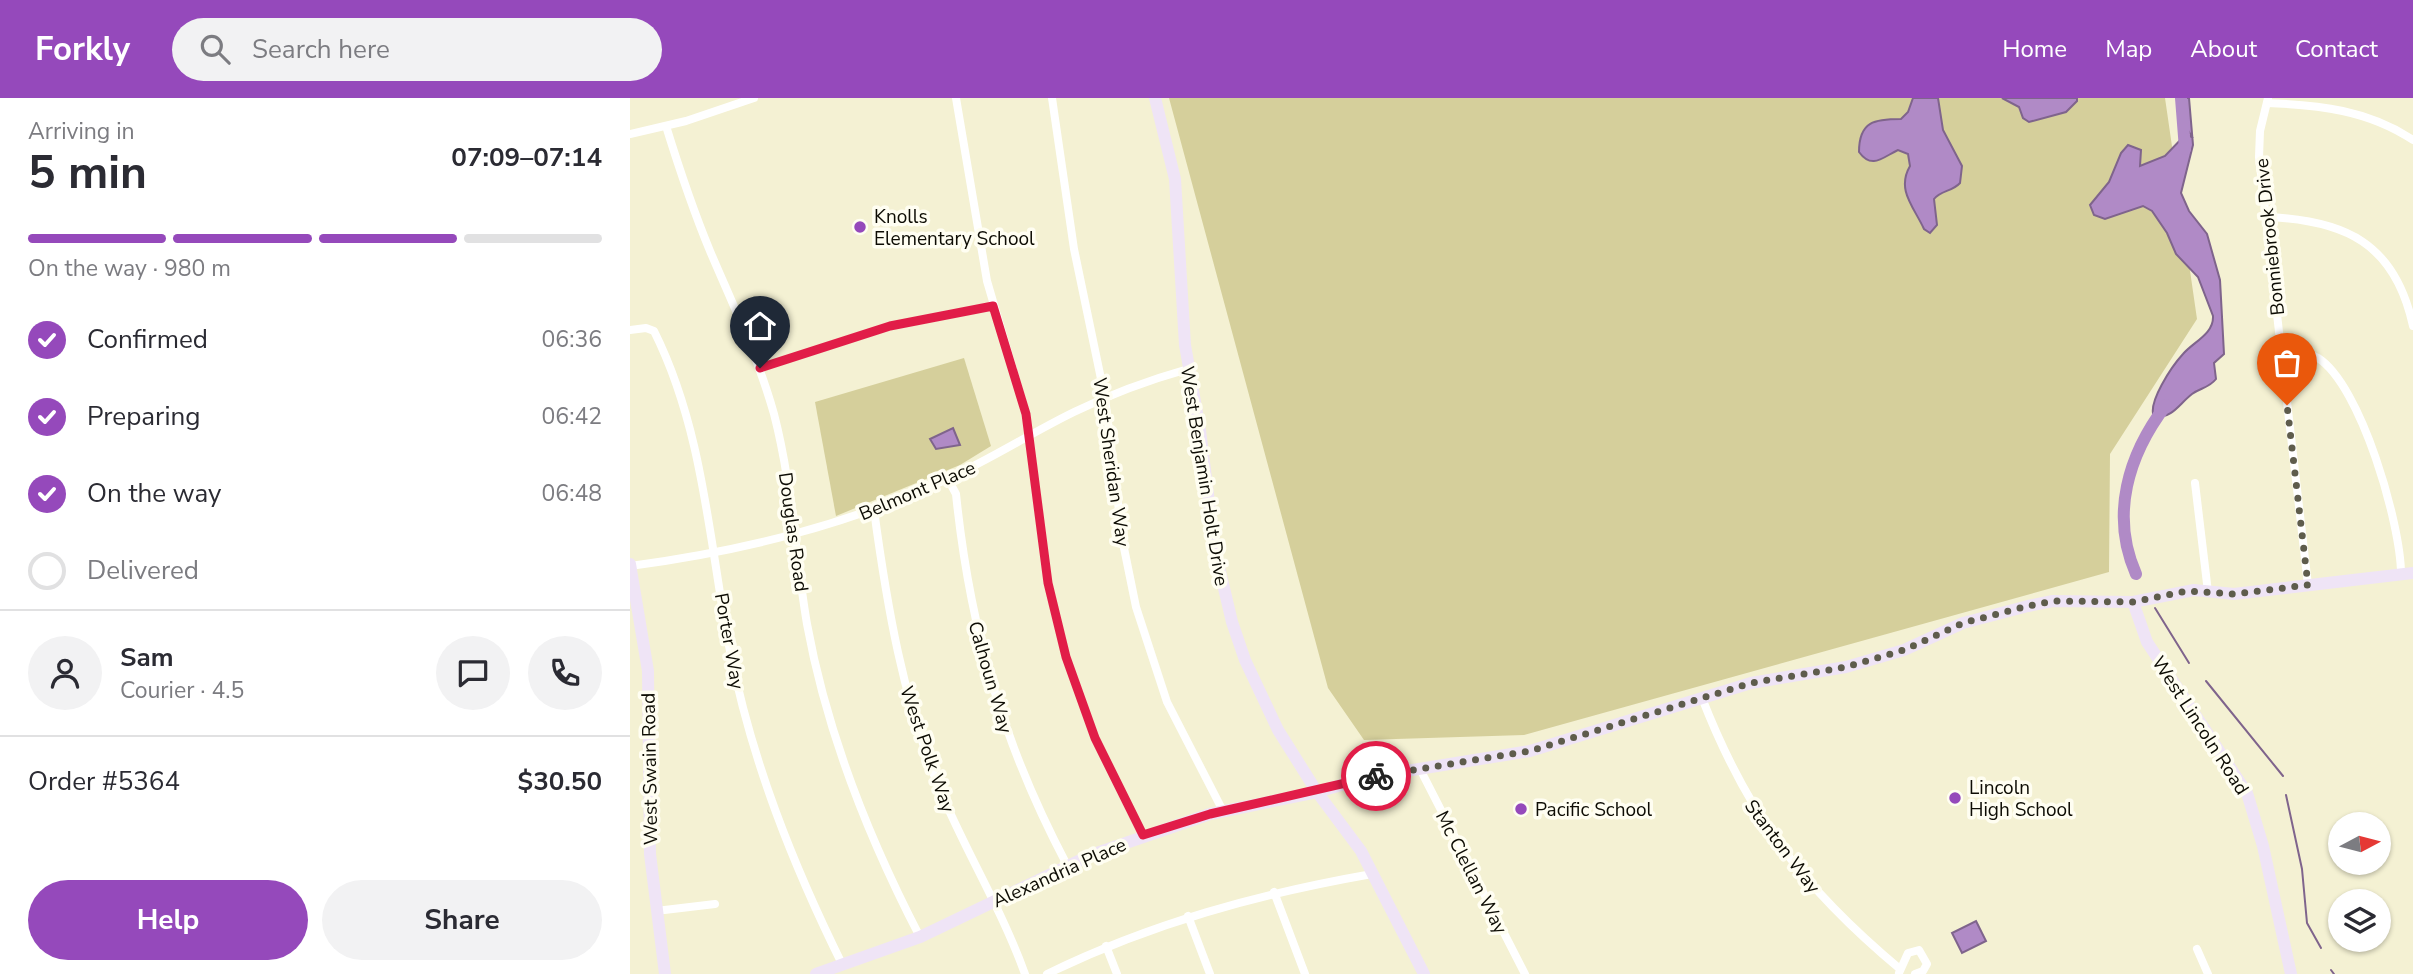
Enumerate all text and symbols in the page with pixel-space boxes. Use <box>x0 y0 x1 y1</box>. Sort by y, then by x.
search box <box>172 18 662 81</box>
text: Forkly <box>35 27 130 72</box>
icon: search <box>196 30 234 68</box>
text: Search here <box>252 32 390 67</box>
text: Home <box>2002 33 2067 65</box>
text: Map <box>2105 33 2152 65</box>
text: About <box>2190 33 2257 65</box>
text: Contact <box>2295 33 2378 65</box>
text: Arriving in <box>28 116 135 147</box>
text: 07:09–07:14 <box>451 140 602 175</box>
text: 5 min <box>28 141 147 204</box>
street label: Bonniebrook Drive <box>2249 157 2291 317</box>
place label: Knolls Elementary School <box>874 204 1035 252</box>
marker: Knolls Elementary School <box>852 219 868 235</box>
text: On the way · 980 m <box>28 253 231 284</box>
pin <box>730 296 790 368</box>
icon: home <box>741 307 779 345</box>
icon: check <box>28 321 66 359</box>
text: Confirmed <box>87 322 208 357</box>
text: 06:36 <box>542 324 602 355</box>
pin <box>2257 333 2317 405</box>
icon: bag <box>2268 344 2306 382</box>
street label: West Benjamin Holt Drive <box>1174 364 1234 588</box>
street label: West Sheridan Way <box>1086 376 1136 549</box>
icon: check <box>28 398 66 436</box>
text: Preparing <box>87 399 200 434</box>
text: 06:42 <box>542 401 602 432</box>
street label: Belmont Place <box>855 455 980 527</box>
street label: Douglas Road <box>772 471 814 594</box>
icon: check <box>28 475 66 513</box>
text: On the way <box>87 476 221 511</box>
text: 06:48 <box>542 478 602 509</box>
text: Delivered <box>87 553 199 588</box>
street label: Porter Way <box>708 591 750 692</box>
street label: Calhoun Way <box>962 618 1019 737</box>
button: person <box>28 636 102 710</box>
button: chat <box>436 636 510 710</box>
button: phone <box>528 636 602 710</box>
text: Sam <box>120 640 173 675</box>
street label: West Lincoln Road <box>2146 651 2255 800</box>
text: Courier · 4.5 <box>120 675 244 706</box>
street label: West Polk Way <box>893 683 961 816</box>
street label: West Swain Road <box>636 693 664 845</box>
courier <box>1341 741 1411 811</box>
icon: bike <box>1357 757 1395 795</box>
text: Order #5364 <box>28 764 180 799</box>
text: $30.50 <box>518 764 602 799</box>
place label: Lincoln High School <box>1969 775 2073 823</box>
marker: Lincoln High School <box>1947 790 1963 806</box>
street label: Stanton Way <box>1738 794 1826 899</box>
place label: Pacific School <box>1535 797 1653 823</box>
marker: Pacific School <box>1513 801 1529 817</box>
street label: Mc Clellan Way <box>1429 806 1513 939</box>
north arrow <box>2328 812 2390 875</box>
map controls <box>2328 812 2391 952</box>
street label: Alexandria Place <box>988 832 1130 914</box>
button: Help <box>28 880 308 960</box>
button: Share <box>322 880 602 960</box>
button: layers <box>2328 889 2391 952</box>

